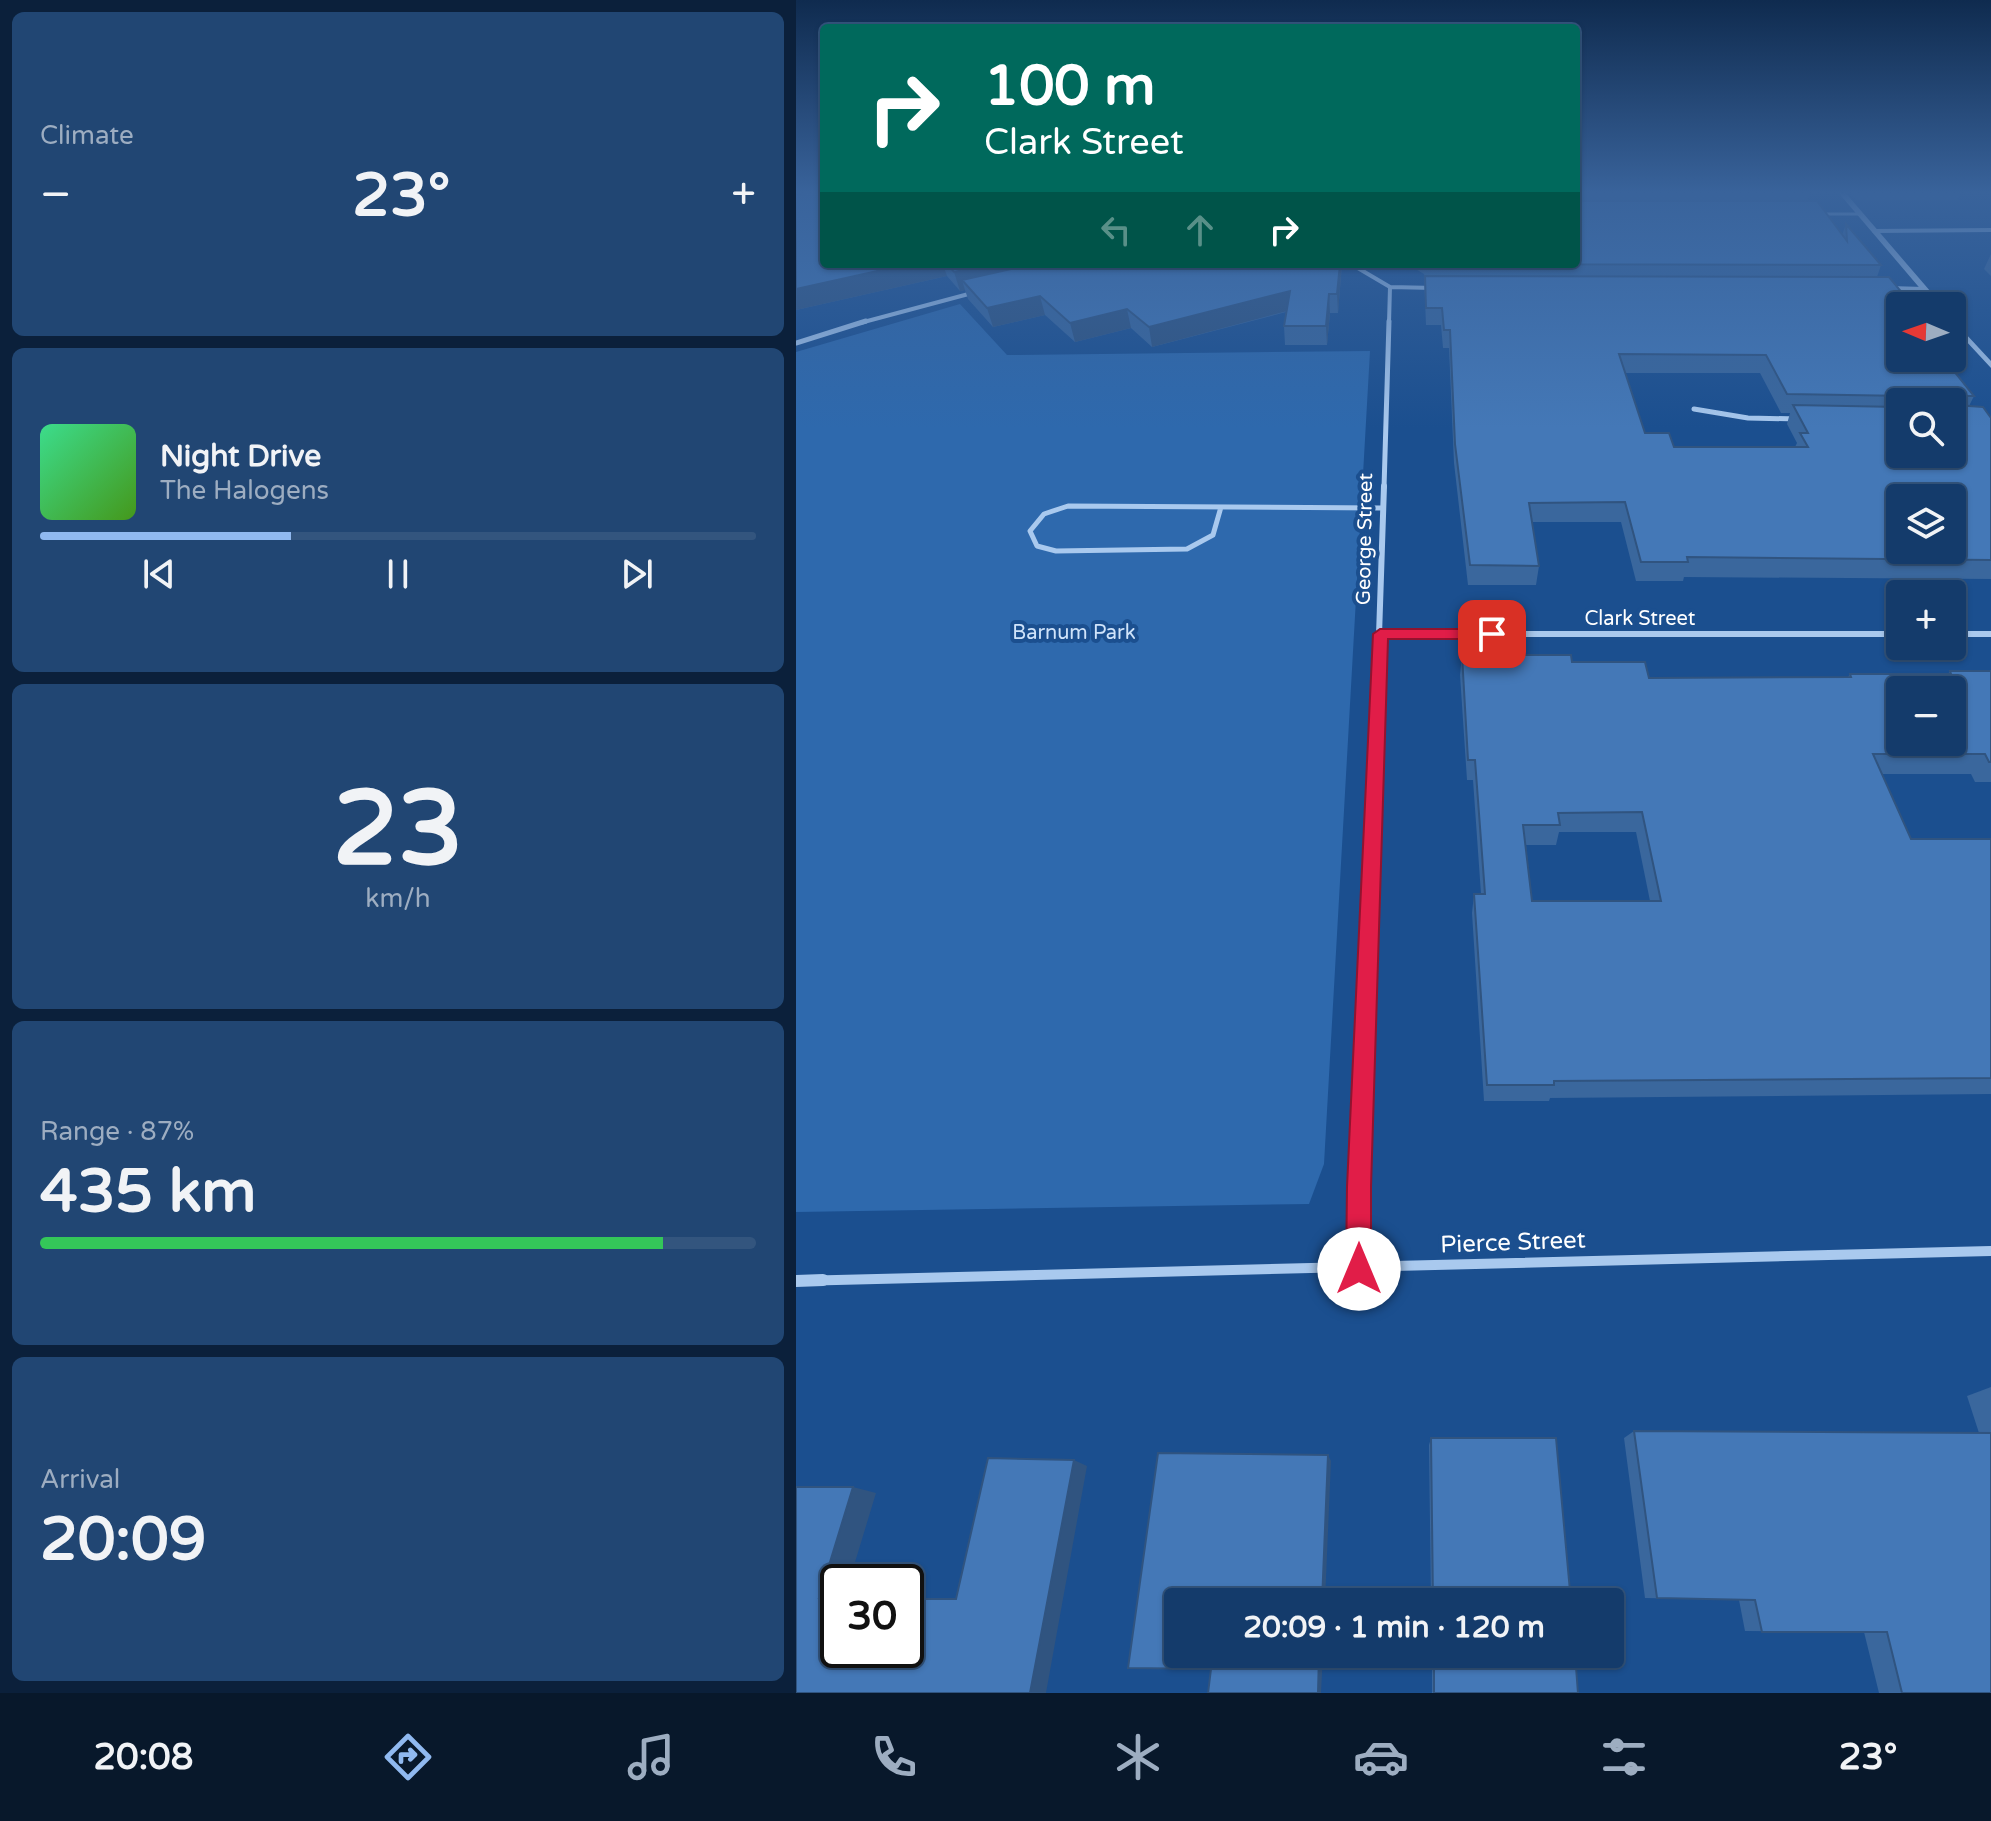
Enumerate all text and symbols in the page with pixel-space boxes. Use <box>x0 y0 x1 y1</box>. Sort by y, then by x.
text: 100 m <box>984 53 1155 120</box>
icon: right <box>852 56 956 160</box>
text: Climate <box>40 120 134 151</box>
text: Clark Street <box>984 121 1184 164</box>
text: 23° <box>352 160 450 232</box>
text: − <box>40 169 71 222</box>
text: + <box>731 169 756 222</box>
icon: left <box>1094 208 1138 252</box>
icon: ahead <box>1178 208 1222 252</box>
icon: right <box>1262 208 1306 252</box>
north arrow <box>1886 292 1966 372</box>
map controls <box>1886 292 1966 756</box>
button: search <box>1886 388 1966 468</box>
text: Night Drive <box>160 438 321 475</box>
street label: George Street <box>1352 472 1378 605</box>
text: The Halogens <box>160 475 329 506</box>
button: layers <box>1886 484 1966 564</box>
icon: previous <box>137 552 181 596</box>
icon: pause <box>376 552 420 596</box>
icon: next <box>615 552 659 596</box>
button: + <box>1886 580 1966 660</box>
pin <box>1458 600 1526 668</box>
street label: Clark Street <box>1584 607 1696 631</box>
icon: arrive <box>1470 612 1514 656</box>
park label: Barnum Park <box>1012 621 1136 645</box>
button: − <box>1886 676 1966 756</box>
text: 23 <box>333 768 463 893</box>
text: km/h <box>365 883 431 914</box>
text: Range · 87% <box>40 1116 194 1147</box>
text: 435 km <box>40 1156 256 1228</box>
street label: Pierce Street <box>1440 1225 1586 1260</box>
position arrow <box>1317 1227 1401 1311</box>
text: Arrival <box>40 1464 120 1495</box>
text: 20:09 <box>40 1504 206 1576</box>
speed limit sign: 30 <box>820 1564 924 1668</box>
text: 20:09 · 1 min · 120 m <box>1243 1609 1545 1646</box>
icon: directions <box>380 1729 436 1785</box>
icon: music <box>623 1729 679 1785</box>
icon: phone <box>866 1729 922 1785</box>
icon: climate <box>1110 1729 1166 1785</box>
icon: car <box>1353 1729 1409 1785</box>
icon: filters <box>1596 1729 1652 1785</box>
text: 20:08 <box>94 1736 193 1779</box>
text: 23° <box>1839 1736 1897 1779</box>

